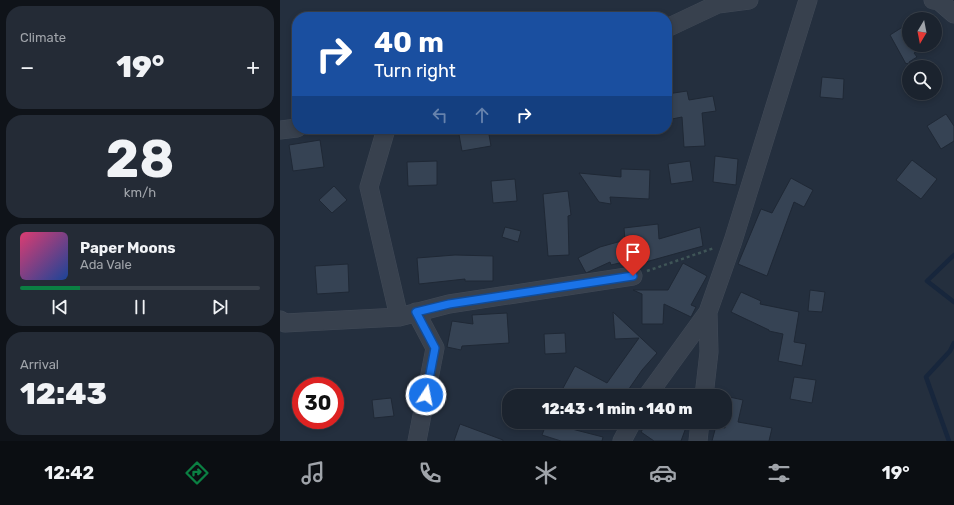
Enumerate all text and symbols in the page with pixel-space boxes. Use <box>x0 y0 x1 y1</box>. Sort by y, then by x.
north arrow <box>902 12 942 52</box>
map controls <box>902 12 942 100</box>
text: 40 m <box>374 26 444 59</box>
icon: right <box>308 28 360 80</box>
text: Climate <box>20 30 66 45</box>
text: 19° <box>116 49 164 85</box>
text: − <box>20 54 34 81</box>
text: + <box>246 54 260 81</box>
text: Turn right <box>374 60 456 82</box>
button: search <box>902 60 942 100</box>
icon: left <box>429 104 451 126</box>
icon: ahead <box>471 104 493 126</box>
icon: right <box>513 104 535 126</box>
text: 28 <box>105 128 175 190</box>
text: km/h <box>124 185 156 200</box>
pin <box>616 235 650 276</box>
text: Paper Moons <box>80 239 176 257</box>
icon: arrive <box>622 241 644 263</box>
text: Ada Vale <box>80 257 132 272</box>
icon: previous <box>49 296 71 318</box>
icon: pause <box>129 296 151 318</box>
icon: next <box>209 296 231 318</box>
text: Arrival <box>20 357 59 372</box>
position arrow <box>405 374 447 416</box>
text: 12:43 <box>20 376 107 412</box>
speed limit sign: 30 <box>292 377 344 429</box>
text: 12:43 · 1 min · 140 m <box>542 400 692 418</box>
icon: directions <box>183 459 211 487</box>
icon: music <box>299 459 327 487</box>
icon: phone <box>416 459 444 487</box>
icon: climate <box>532 459 560 487</box>
icon: car <box>649 459 677 487</box>
icon: filters <box>765 459 793 487</box>
text: 12:42 <box>44 462 94 484</box>
text: 19° <box>882 462 910 484</box>

